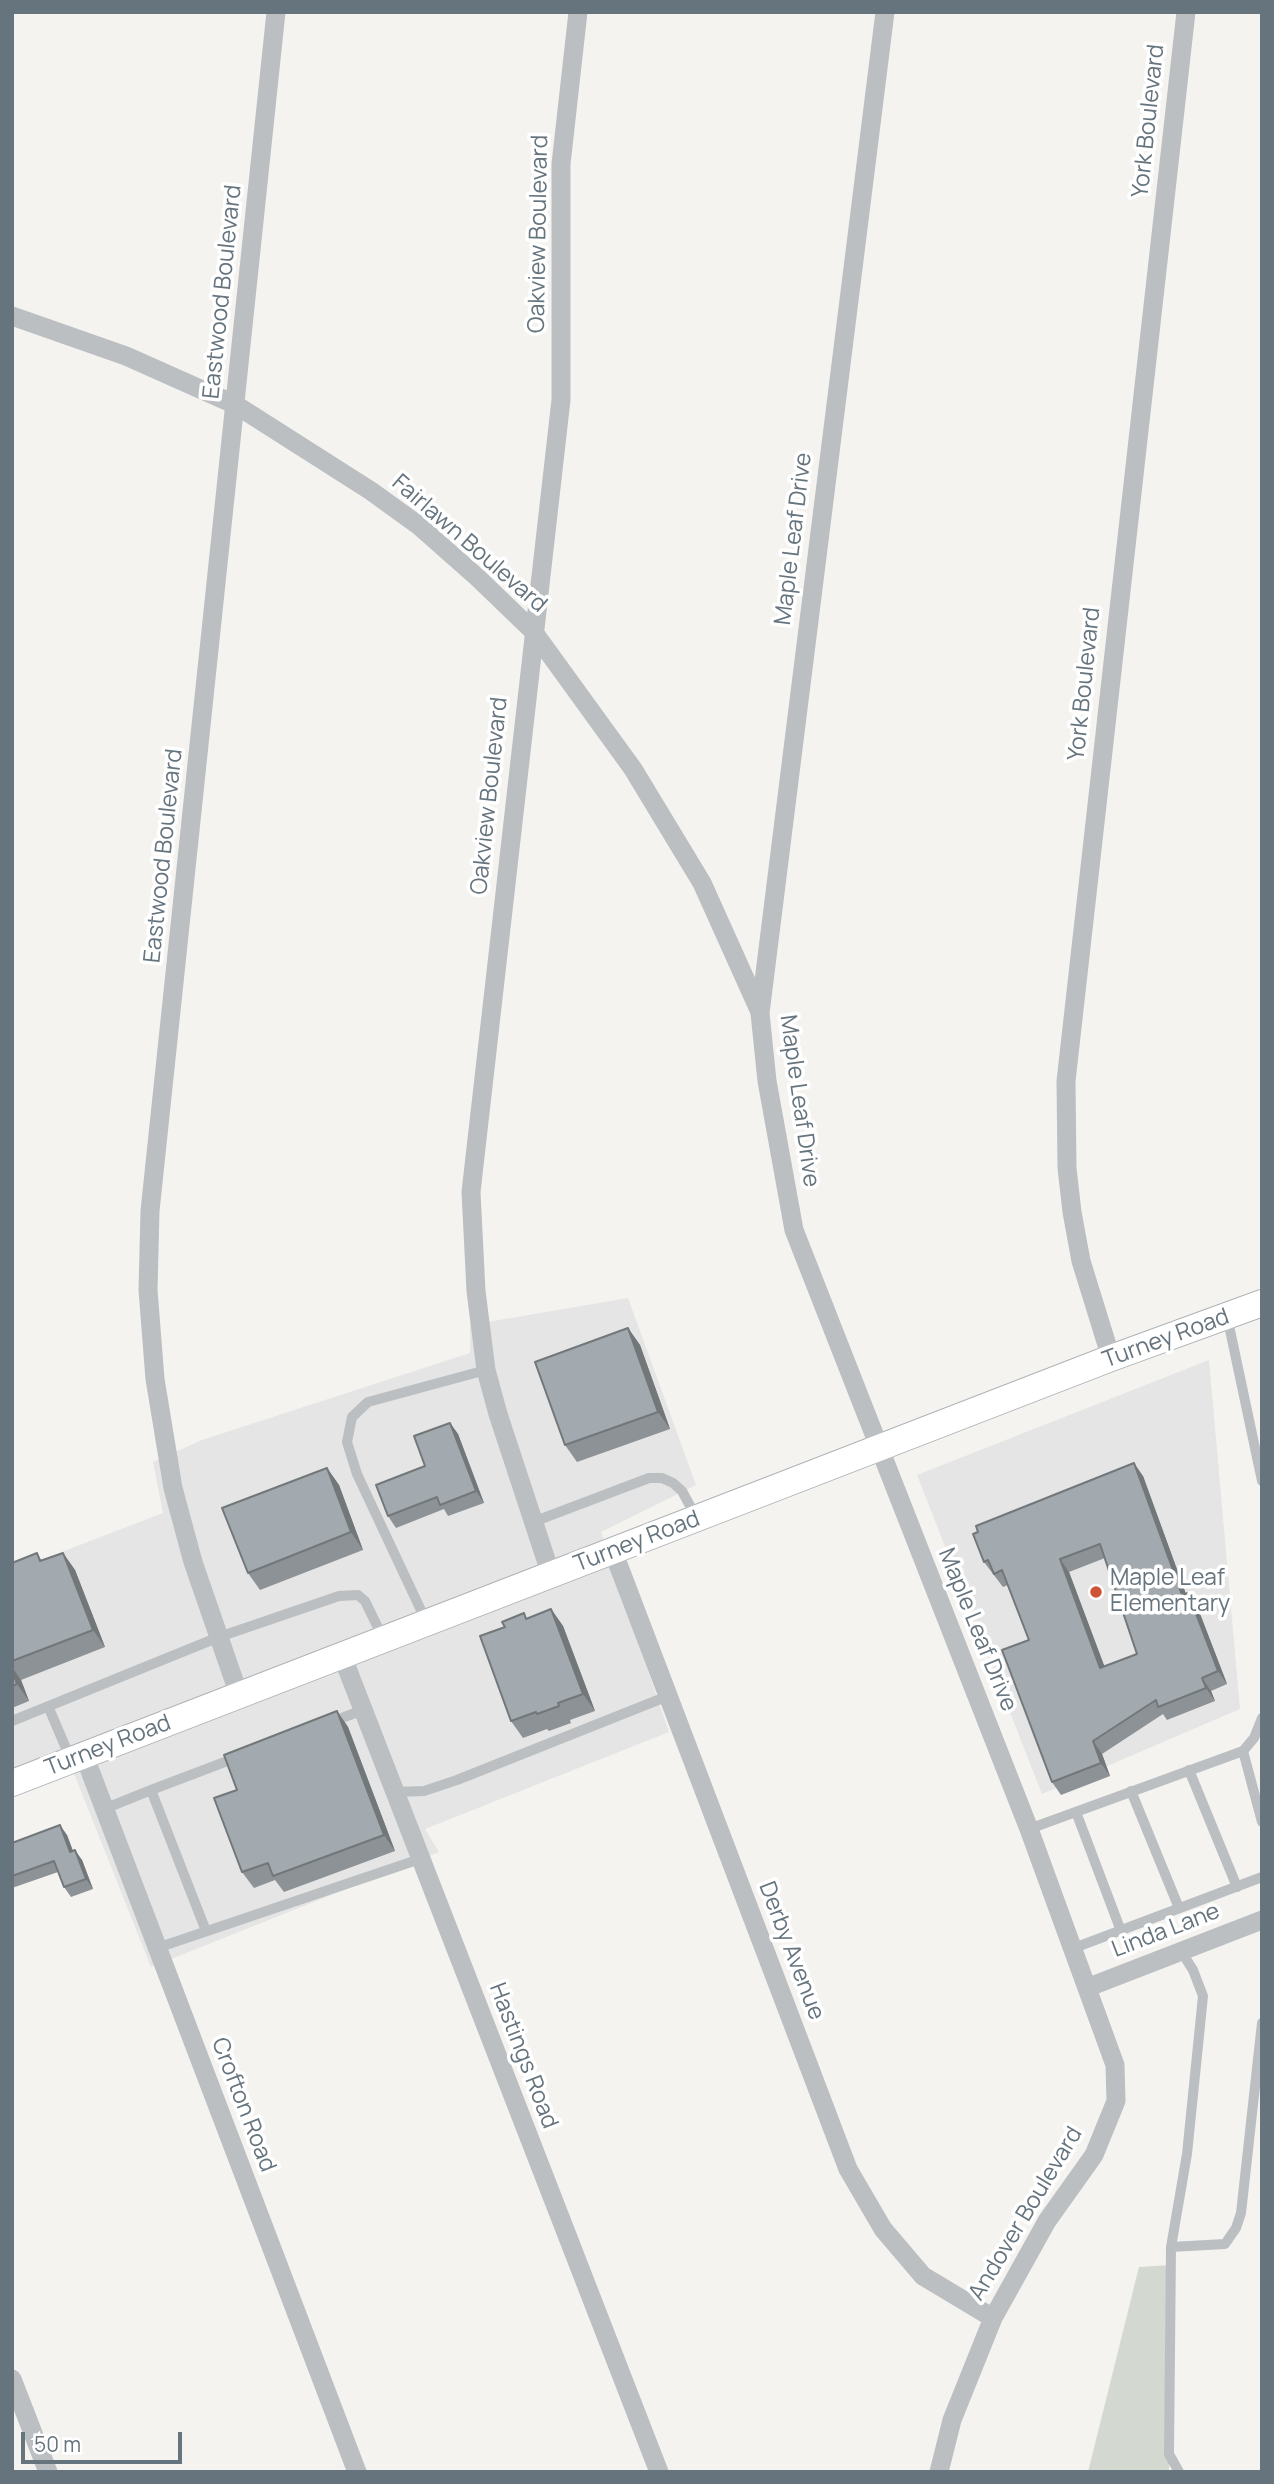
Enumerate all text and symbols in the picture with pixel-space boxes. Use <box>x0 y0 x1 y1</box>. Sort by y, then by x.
street label: York Boulevard <box>1127 43 1171 199</box>
street label: Oakview Boulevard <box>523 135 555 333</box>
street label: Eastwood Boulevard <box>198 184 248 400</box>
street label: Maple Leaf Drive <box>770 451 818 627</box>
street label: Fairlawn Boulevard <box>386 469 552 619</box>
street label: York Boulevard <box>1063 606 1107 762</box>
street label: Oakview Boulevard <box>466 696 514 896</box>
street label: Eastwood Boulevard <box>139 748 189 964</box>
street label: Maple Leaf Drive <box>773 1013 825 1189</box>
street label: Turney Road <box>1099 1303 1233 1375</box>
street label: Turney Road <box>570 1505 704 1579</box>
street label: Maple Leaf Drive <box>932 1544 1022 1716</box>
place label: Maple Leaf Elementary <box>1110 1565 1230 1619</box>
marker: Maple Leaf Elementary <box>1088 1584 1104 1600</box>
street label: Turney Road <box>41 1709 175 1783</box>
street label: Derby Avenue <box>752 1878 830 2024</box>
street label: Linda Lane <box>1108 1898 1224 1964</box>
street label: Hastings Road <box>483 1979 563 2133</box>
street label: Crofton Road <box>205 2034 281 2176</box>
street label: Andover Boulevard <box>963 2122 1089 2306</box>
scale bar <box>24 2418 186 2462</box>
text: 50 m <box>34 2430 81 2458</box>

